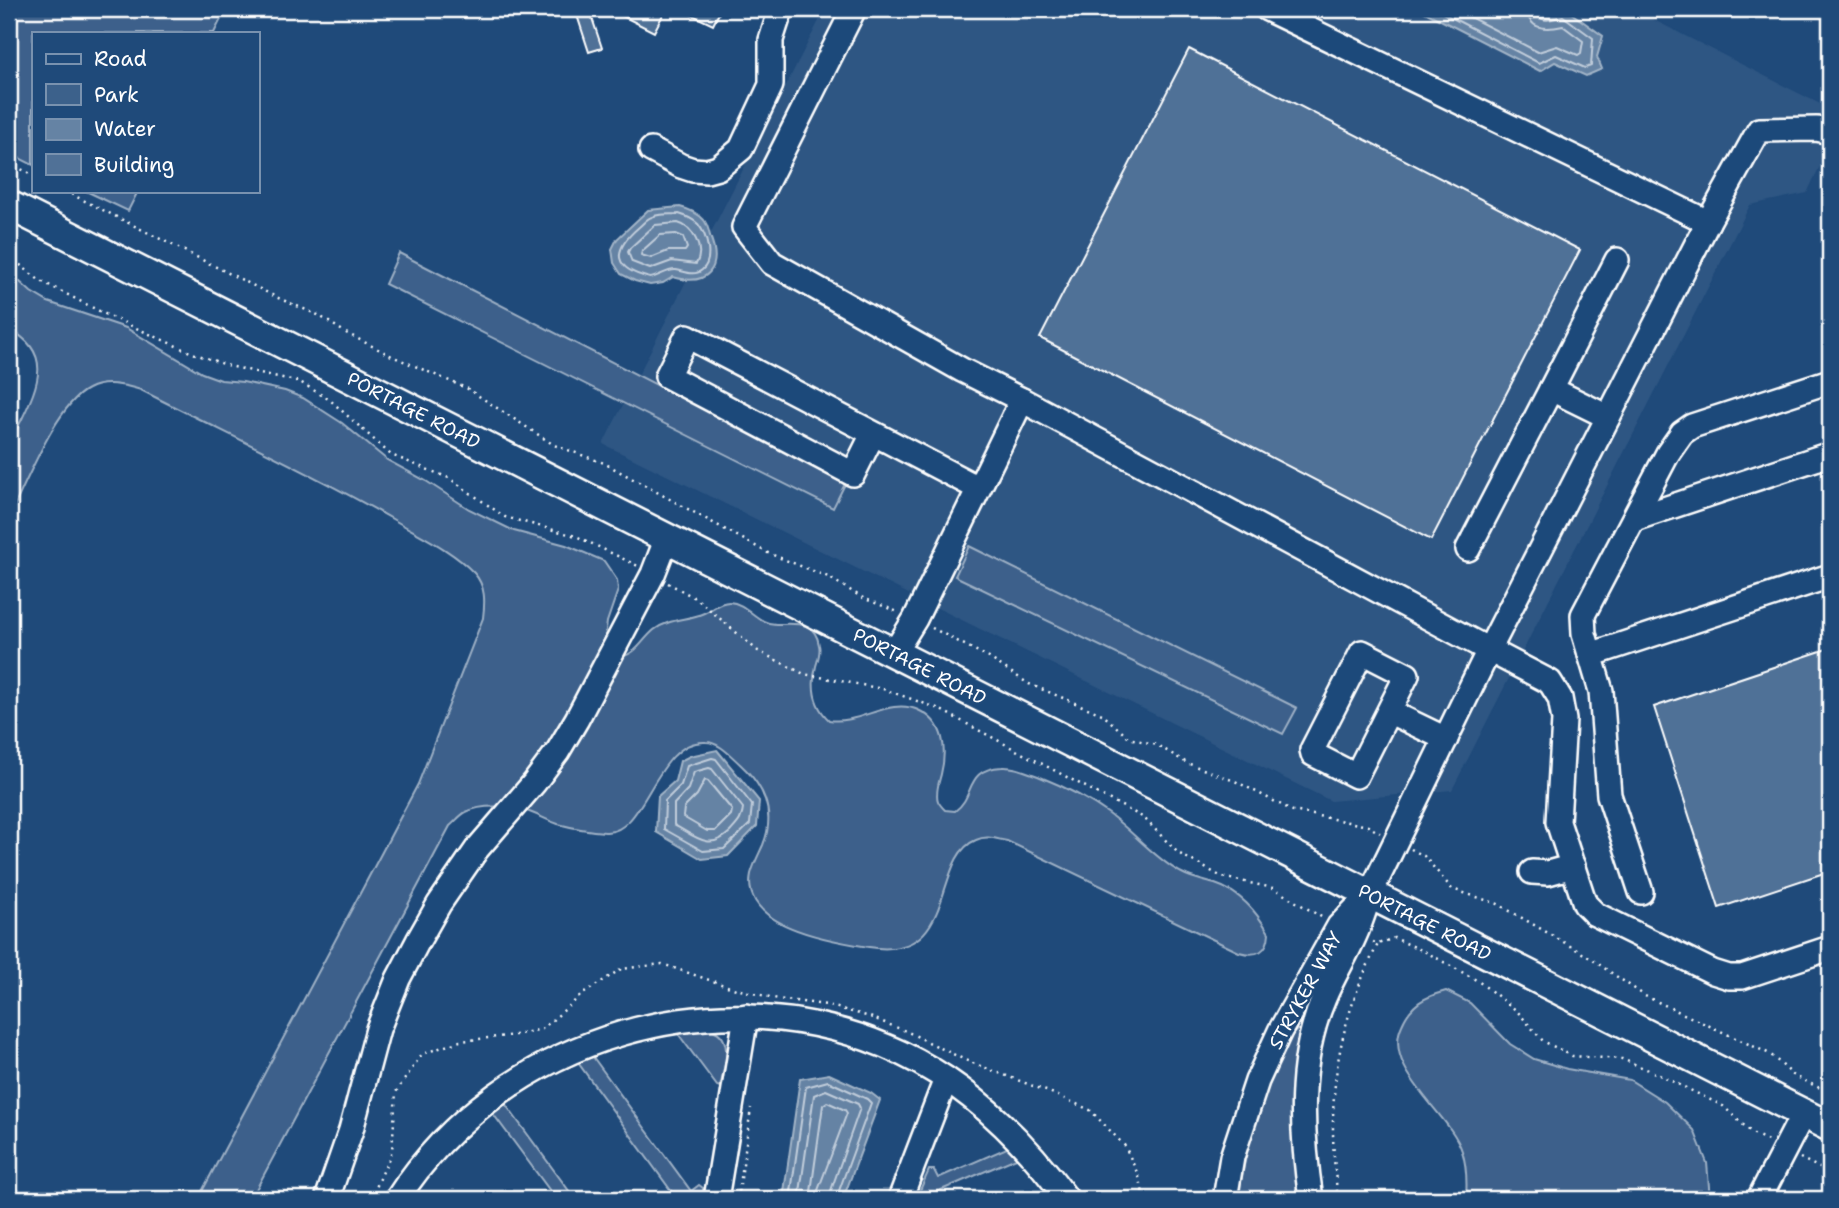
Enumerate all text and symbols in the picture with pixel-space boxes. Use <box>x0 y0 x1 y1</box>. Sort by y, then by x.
legend <box>32 32 259 192</box>
text: Road <box>94 45 147 73</box>
text: Park <box>94 81 139 109</box>
text: Water <box>94 115 156 143</box>
text: Building <box>94 151 174 179</box>
street label: PORTAGE ROAD <box>343 366 485 455</box>
street label: PORTAGE ROAD <box>849 622 991 711</box>
street label: PORTAGE ROAD <box>1354 878 1496 967</box>
street label: STRYKER WAY <box>1263 926 1348 1054</box>

